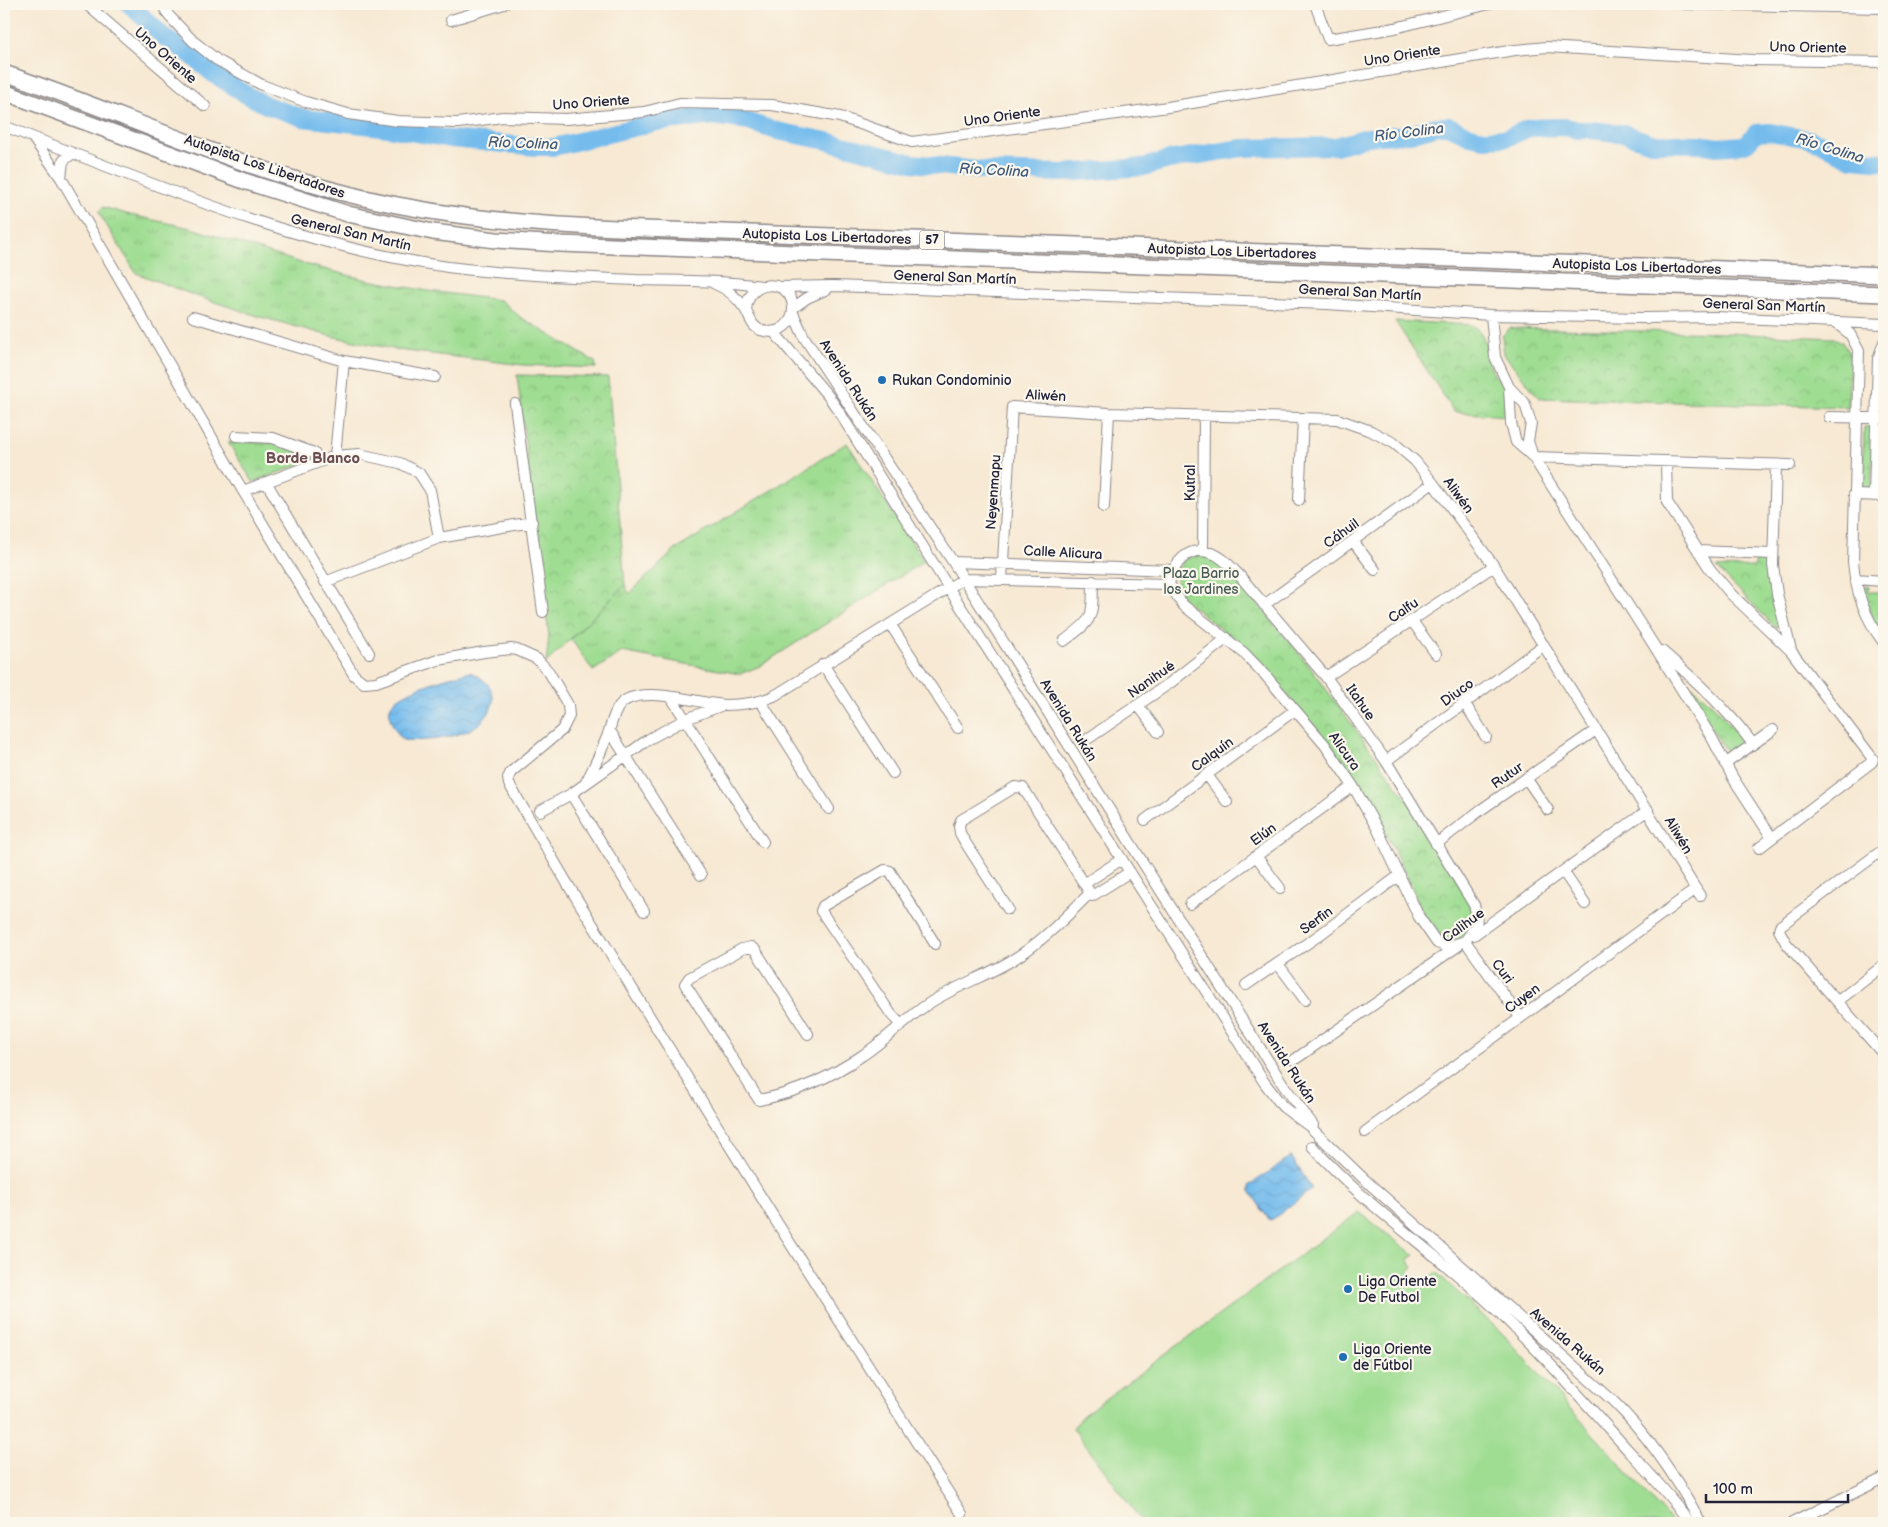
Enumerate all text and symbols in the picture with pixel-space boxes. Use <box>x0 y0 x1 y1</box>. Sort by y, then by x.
street label: Uno Oriente <box>131 24 200 87</box>
street label: Uno Oriente <box>1769 38 1847 57</box>
street label: Uno Oriente <box>1363 41 1442 70</box>
street label: Uno Oriente <box>552 91 630 114</box>
street label: Uno Oriente <box>963 103 1042 130</box>
water label: Río Colina <box>1373 119 1445 146</box>
water label: Río Colina <box>1794 129 1866 168</box>
street label: Autopista Los Libertadores <box>182 131 347 202</box>
water label: Río Colina <box>488 133 558 154</box>
water label: Río Colina <box>958 159 1030 182</box>
street label: General San Martín <box>289 210 413 255</box>
street label: Autopista Los Libertadores <box>742 225 912 248</box>
road number: 57 <box>920 230 944 250</box>
street label: Autopista Los Libertadores <box>1147 240 1317 263</box>
street label: Autopista Los Libertadores <box>1552 255 1722 278</box>
street label: General San Martín <box>893 267 1017 288</box>
street label: General San Martín <box>1298 281 1422 304</box>
street label: General San Martín <box>1702 295 1826 316</box>
street label: Avenida Rukán <box>816 336 881 424</box>
place label: Rukan Condominio <box>892 372 1012 389</box>
marker: Rukan Condominio <box>876 374 888 386</box>
street label: Aliwén <box>1025 386 1067 405</box>
district label: Borde Blanco <box>266 449 361 468</box>
street label: Neyenmapu <box>982 454 1005 530</box>
street label: Kutral <box>1182 465 1199 501</box>
street label: Aliwén <box>1440 474 1477 517</box>
street label: Cáhuil <box>1320 515 1362 552</box>
street label: Calle Alicura <box>1023 542 1103 563</box>
park label: Plaza Barrio los Jardines <box>1163 565 1239 598</box>
street label: Calfu <box>1385 594 1422 627</box>
street label: Nanihué <box>1124 657 1179 702</box>
street label: Diuco <box>1437 675 1477 710</box>
street label: Avenida Rukán <box>1036 676 1101 765</box>
street label: Itahue <box>1342 681 1379 724</box>
street label: Alicura <box>1325 729 1364 774</box>
street label: Calquín <box>1188 733 1237 775</box>
street label: Rutur <box>1488 758 1527 792</box>
street label: Aliwén <box>1661 813 1696 857</box>
street label: Elún <box>1247 819 1280 849</box>
street label: Serfin <box>1297 903 1336 938</box>
street label: Calihue <box>1439 904 1488 946</box>
street label: Curi <box>1488 956 1517 987</box>
street label: Cuyen <box>1501 980 1543 1017</box>
street label: Avenida Rukán <box>1254 1018 1319 1106</box>
place label: Liga Oriente De Futbol <box>1358 1273 1437 1306</box>
marker: Liga Oriente De Futbol <box>1342 1283 1354 1295</box>
street label: Avenida Rukán <box>1527 1304 1609 1379</box>
place label: Liga Oriente de Fútbol <box>1353 1341 1432 1374</box>
marker: Liga Oriente de Fútbol <box>1337 1351 1349 1363</box>
scale bar <box>1706 1472 1848 1504</box>
text: 100 m <box>1713 1480 1753 1499</box>

